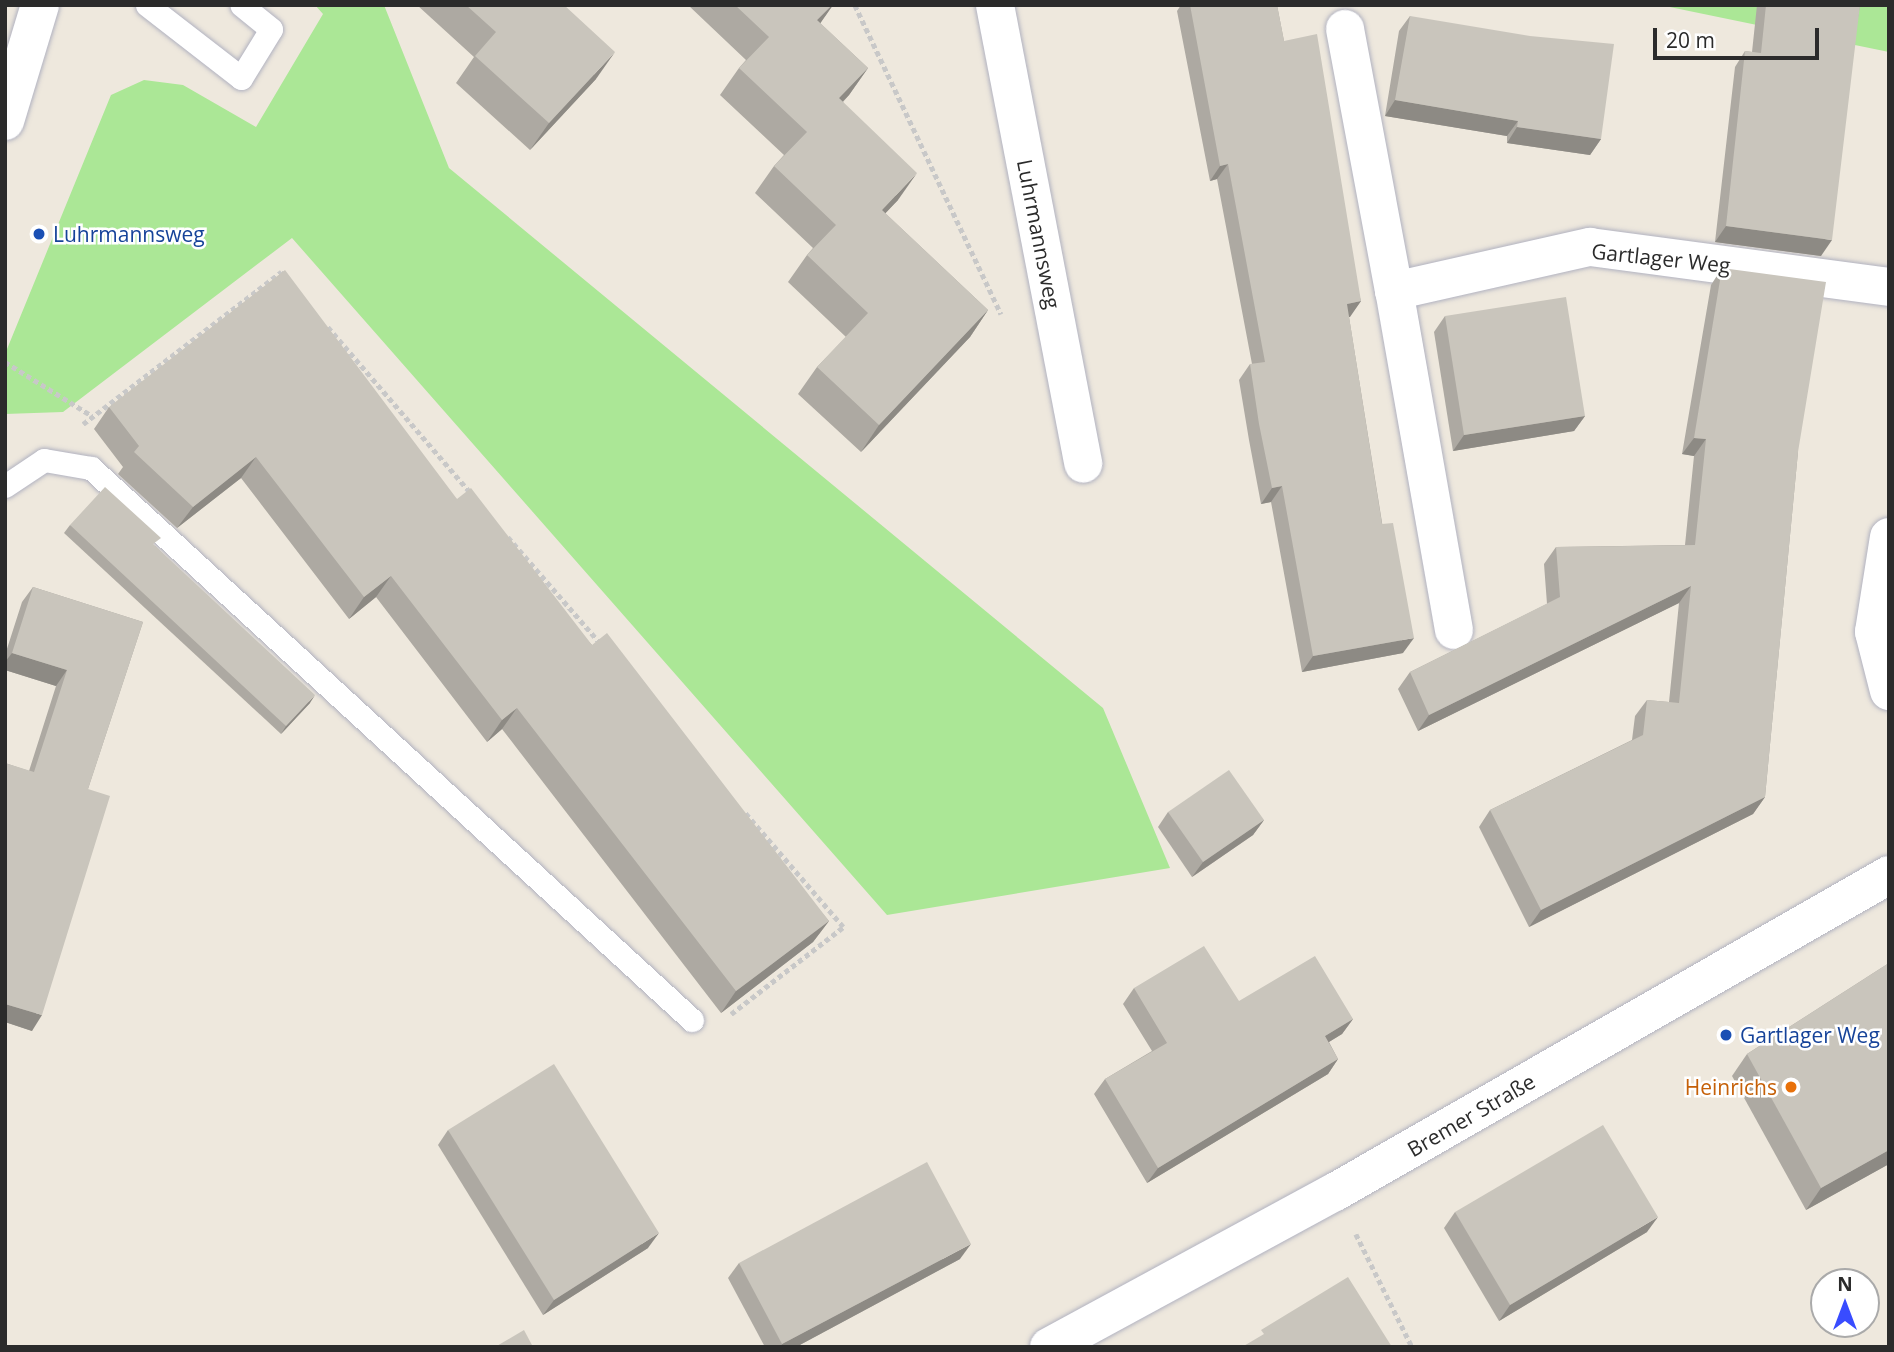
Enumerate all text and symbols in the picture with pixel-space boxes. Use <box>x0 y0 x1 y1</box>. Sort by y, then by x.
scale bar <box>1656 14 1822 58</box>
text: 20 m <box>1666 26 1715 54</box>
street label: Luhrmannsweg <box>1012 157 1066 311</box>
place label: Luhrmannsweg <box>53 221 205 247</box>
marker: Luhrmannsweg <box>31 226 47 242</box>
street label: Gartlager Weg <box>1590 238 1732 278</box>
place label: Gartlager Weg <box>1740 1022 1880 1048</box>
marker: Gartlager Weg <box>1718 1027 1734 1043</box>
street label: Bremer Straße <box>1403 1068 1539 1162</box>
place label: Heinrichs <box>1685 1074 1777 1100</box>
marker: Heinrichs <box>1783 1079 1799 1095</box>
north arrow <box>1810 1268 1880 1338</box>
text: N <box>1837 1271 1853 1297</box>

